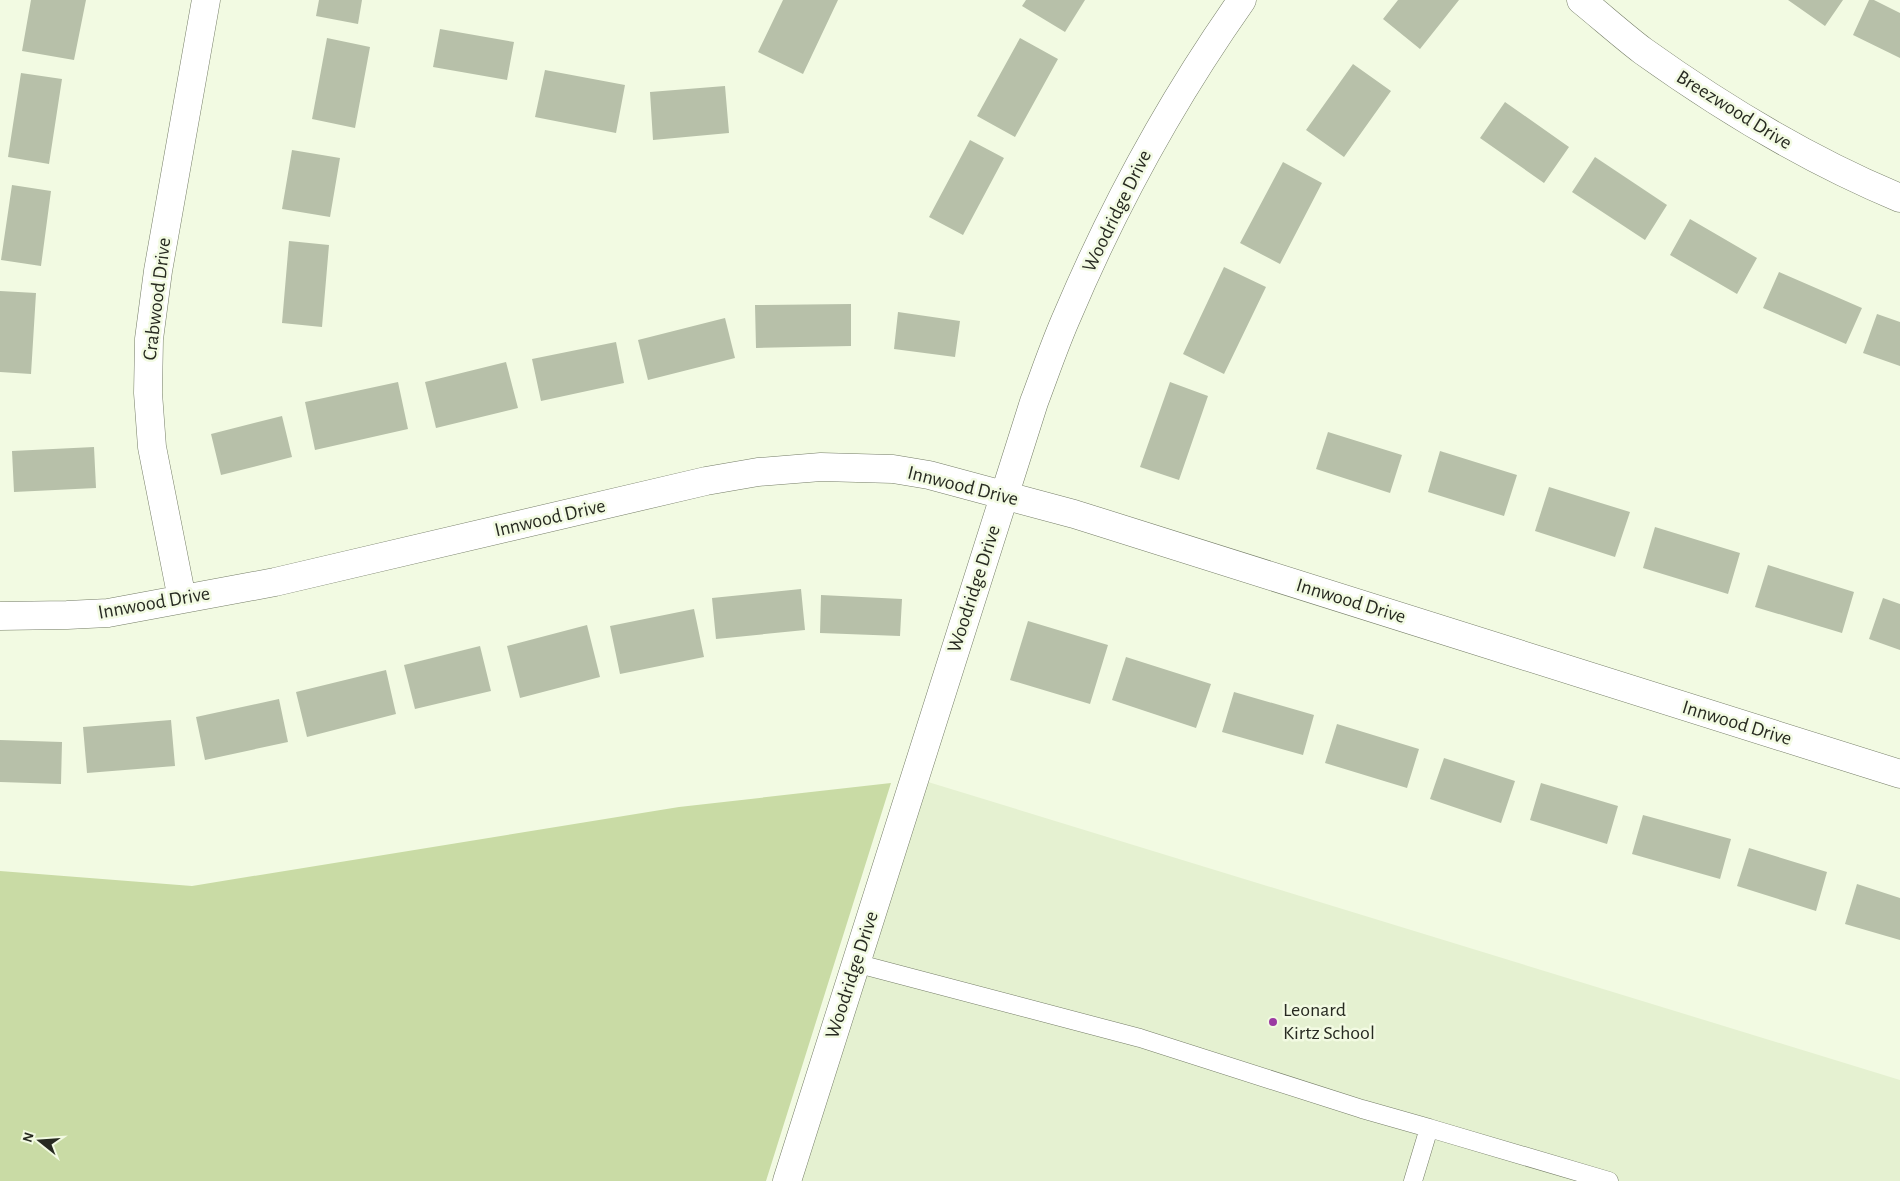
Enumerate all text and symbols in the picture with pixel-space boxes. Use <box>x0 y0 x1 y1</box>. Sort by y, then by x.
street label: Breezwood Drive <box>1673 67 1795 153</box>
street label: Woodridge Drive <box>1079 147 1155 275</box>
street label: Crabwood Drive <box>140 236 174 362</box>
street label: Innwood Drive <box>906 463 1020 509</box>
street label: Innwood Drive <box>493 496 607 540</box>
street label: Woodridge Drive <box>944 523 1004 655</box>
street label: Innwood Drive <box>1294 575 1408 627</box>
street label: Innwood Drive <box>96 583 212 623</box>
street label: Innwood Drive <box>1680 697 1794 749</box>
street label: Woodridge Drive <box>822 909 882 1041</box>
place label: Leonard Kirtz School <box>1283 1000 1375 1043</box>
marker: Leonard Kirtz School <box>1267 1016 1279 1028</box>
north arrow <box>15 1116 65 1166</box>
text: N <box>20 1131 37 1144</box>

